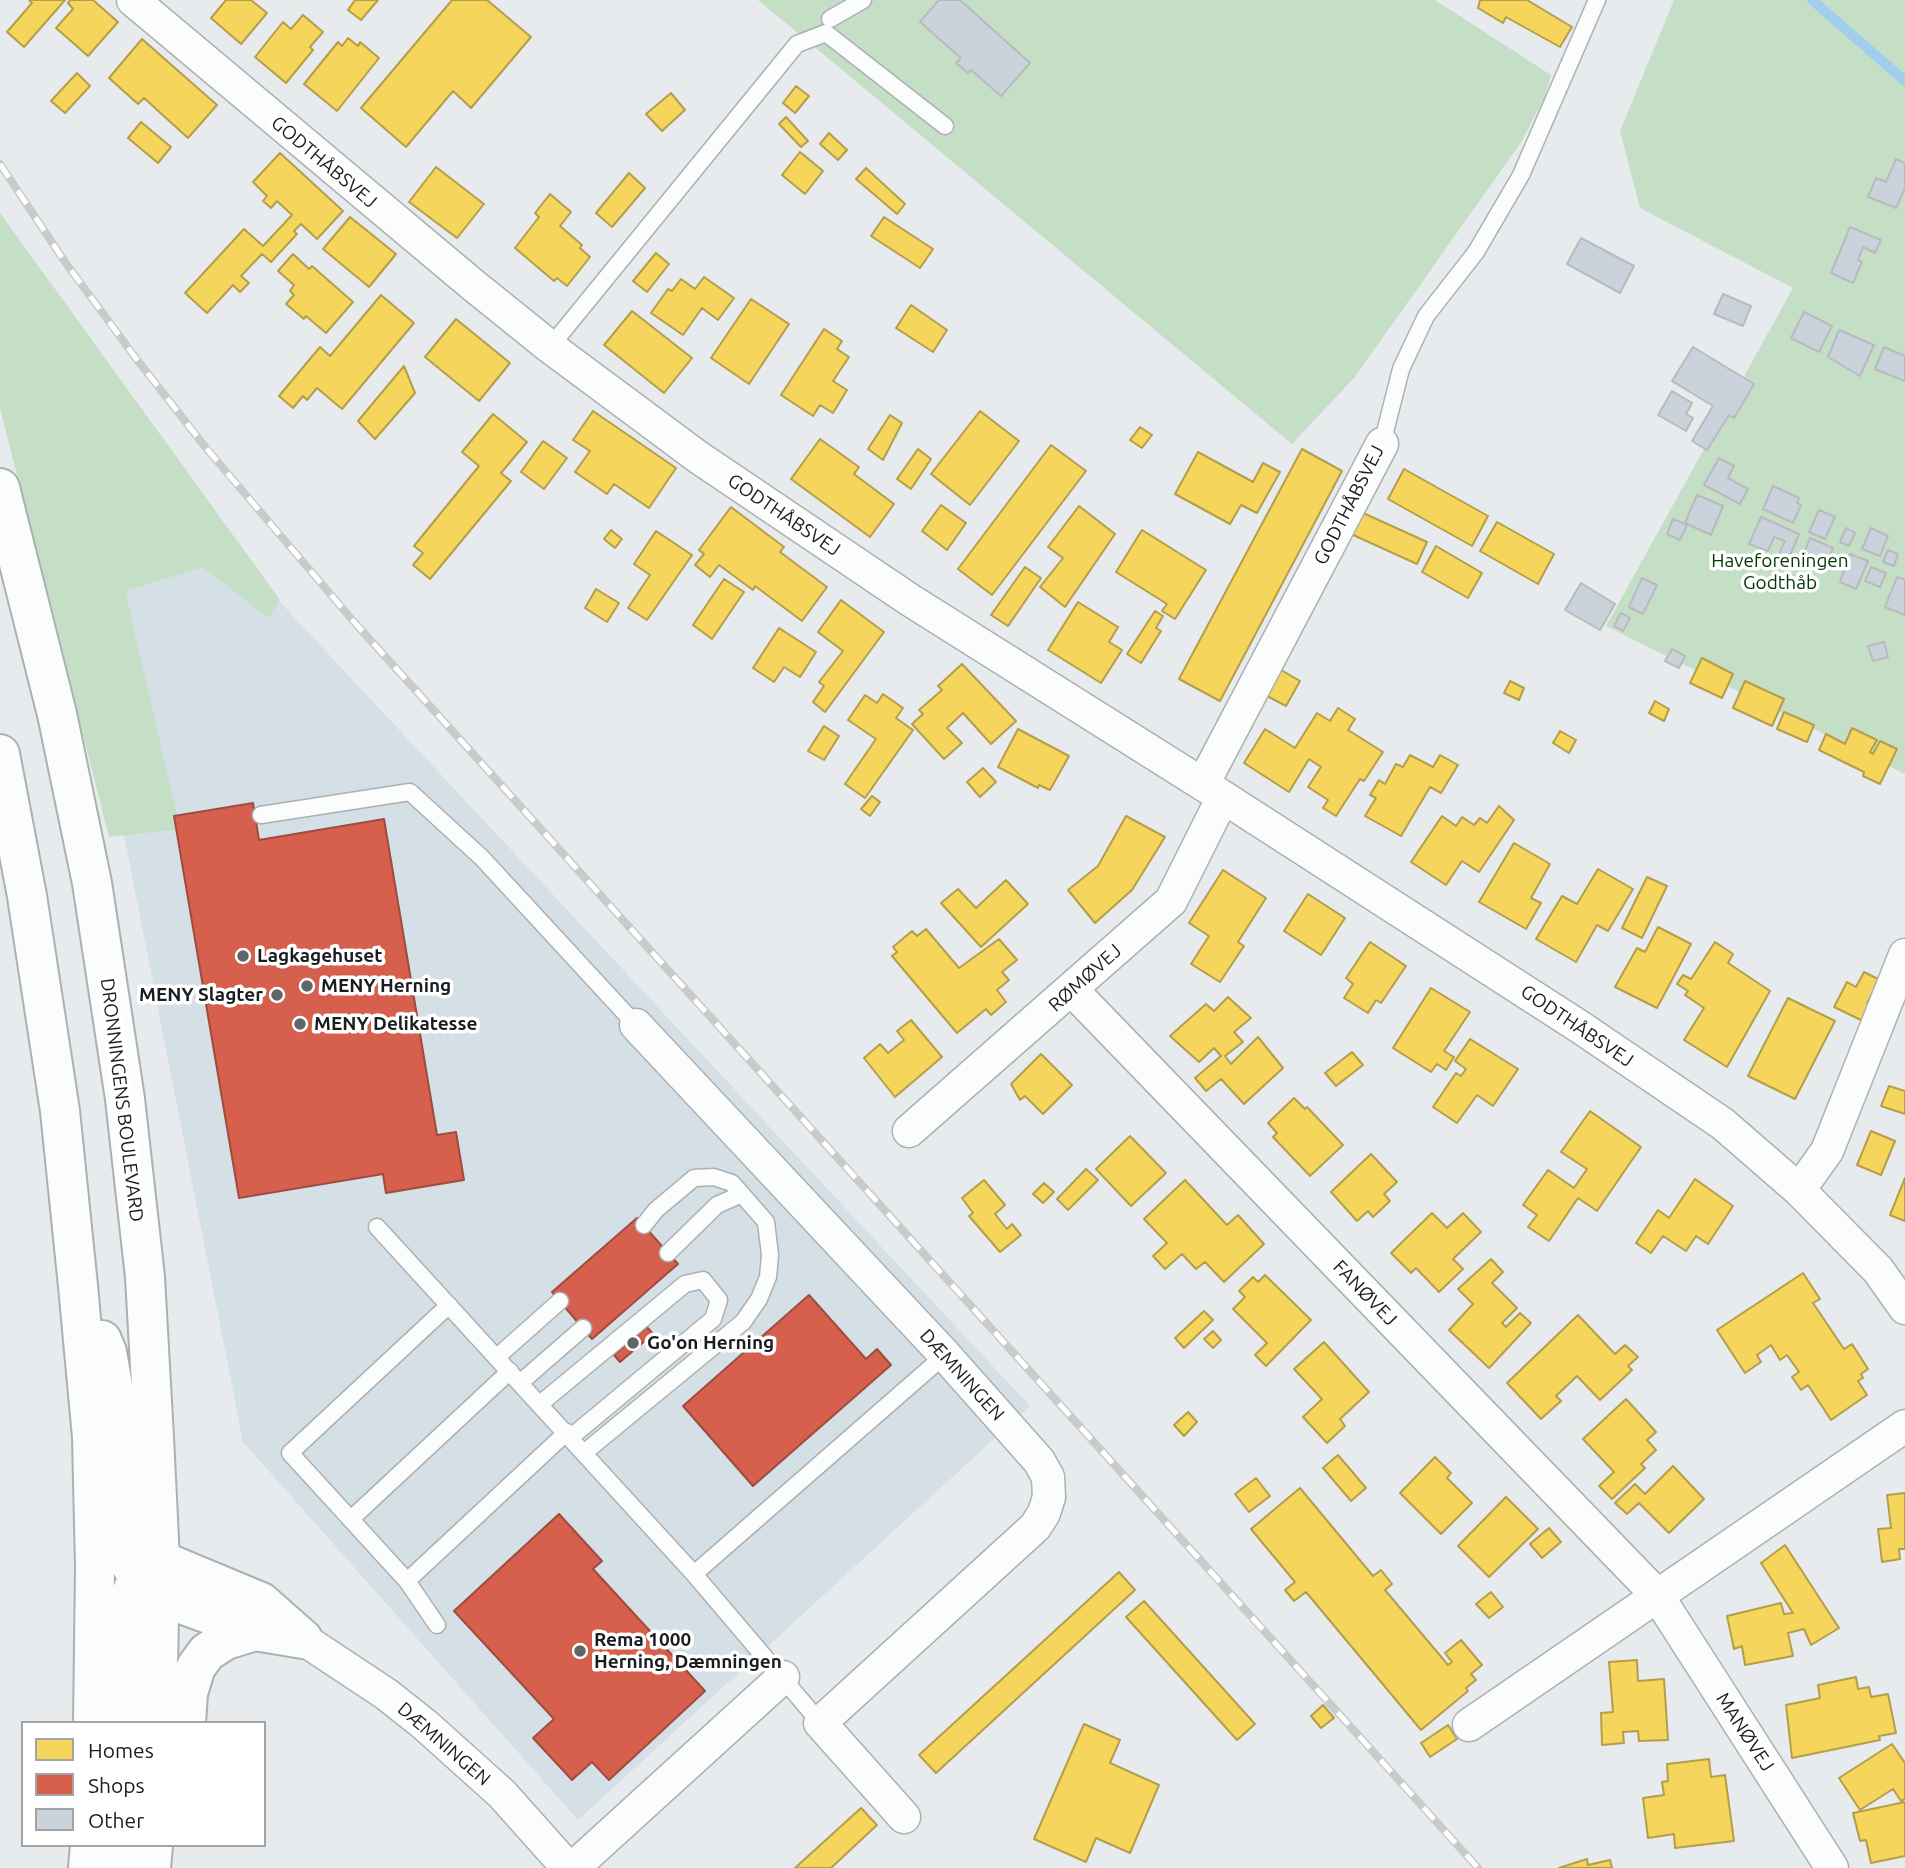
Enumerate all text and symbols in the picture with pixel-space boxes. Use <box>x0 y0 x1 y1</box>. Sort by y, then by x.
street label: GODTHÅBSVEJ <box>266 111 382 213</box>
street label: GODTHÅBSVEJ <box>1309 441 1389 569</box>
street label: GODTHÅBSVEJ <box>723 469 845 561</box>
park label: Haveforeningen Godthåb <box>1711 550 1849 594</box>
street label: RØMØVEJ <box>1044 939 1126 1017</box>
place label: Lagkagehuset <box>257 945 382 967</box>
marker: Lagkagehuset <box>235 948 251 964</box>
place label: MENY Herning <box>321 975 451 997</box>
street label: DRONNINGENS BOULEVARD <box>96 977 148 1223</box>
marker: MENY Herning <box>299 978 315 994</box>
street label: GODTHÅBSVEJ <box>1516 980 1638 1072</box>
place label: MENY Slagter <box>139 984 263 1006</box>
marker: MENY Slagter <box>269 987 285 1003</box>
place label: MENY Delikatesse <box>314 1013 477 1035</box>
marker: MENY Delikatesse <box>292 1016 308 1032</box>
street label: FANØVEJ <box>1328 1256 1402 1330</box>
street label: DÆMNINGEN <box>915 1324 1009 1426</box>
place label: Go'on Herning <box>647 1332 774 1354</box>
marker: Go'on Herning <box>625 1335 641 1351</box>
place label: Rema 1000 Herning, Dæmningen <box>594 1629 782 1673</box>
marker: Rema 1000 Herning, Dæmningen <box>572 1643 588 1659</box>
street label: MANØVEJ <box>1711 1688 1779 1776</box>
street label: DÆMNINGEN <box>393 1697 495 1791</box>
legend <box>21 1721 266 1847</box>
text: Homes <box>88 1738 154 1762</box>
text: Shops <box>88 1773 145 1797</box>
text: Other <box>88 1808 144 1832</box>

